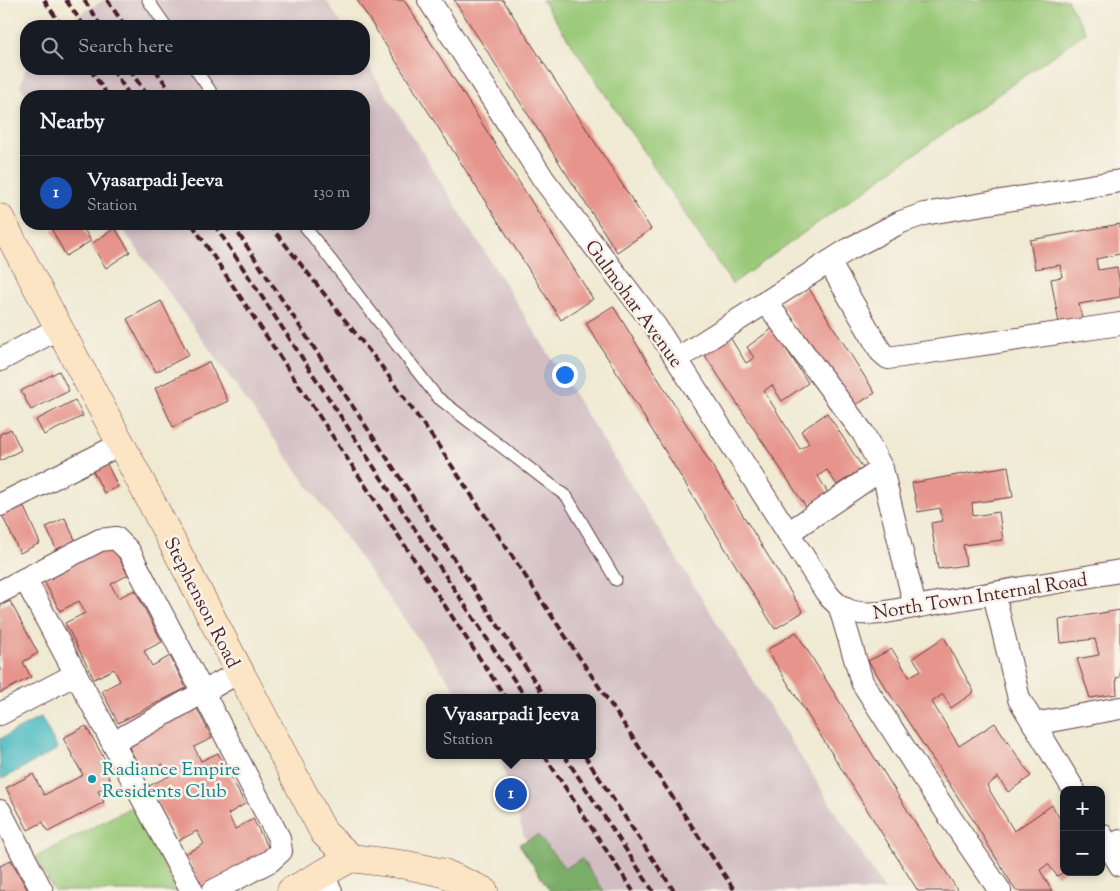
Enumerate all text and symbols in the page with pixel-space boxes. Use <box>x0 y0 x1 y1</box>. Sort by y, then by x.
search box <box>20 20 370 75</box>
icon: search <box>38 34 66 62</box>
text: Search here <box>78 34 173 61</box>
text: Nearby <box>40 108 105 138</box>
text: Vyasarpadi Jeeva <box>87 168 223 195</box>
text: 1 <box>53 182 59 205</box>
text: 130 m <box>313 182 350 205</box>
text: Station <box>87 195 137 218</box>
street label: Gulmohar Avenue <box>577 235 689 374</box>
your location <box>552 362 578 388</box>
street label: Stephenson Road <box>156 533 246 674</box>
street label: North Town Internal Road <box>871 567 1090 628</box>
popup <box>426 694 596 759</box>
text: Vyasarpadi Jeeva <box>443 702 579 729</box>
text: Station <box>443 729 493 752</box>
place label: Radiance Empire Residents Club <box>102 757 241 806</box>
marker: Radiance Empire Residents Club <box>86 773 98 785</box>
pin: 1 <box>495 775 527 813</box>
map controls <box>1060 786 1105 876</box>
button: + <box>1060 786 1105 831</box>
button: − <box>1060 831 1105 876</box>

